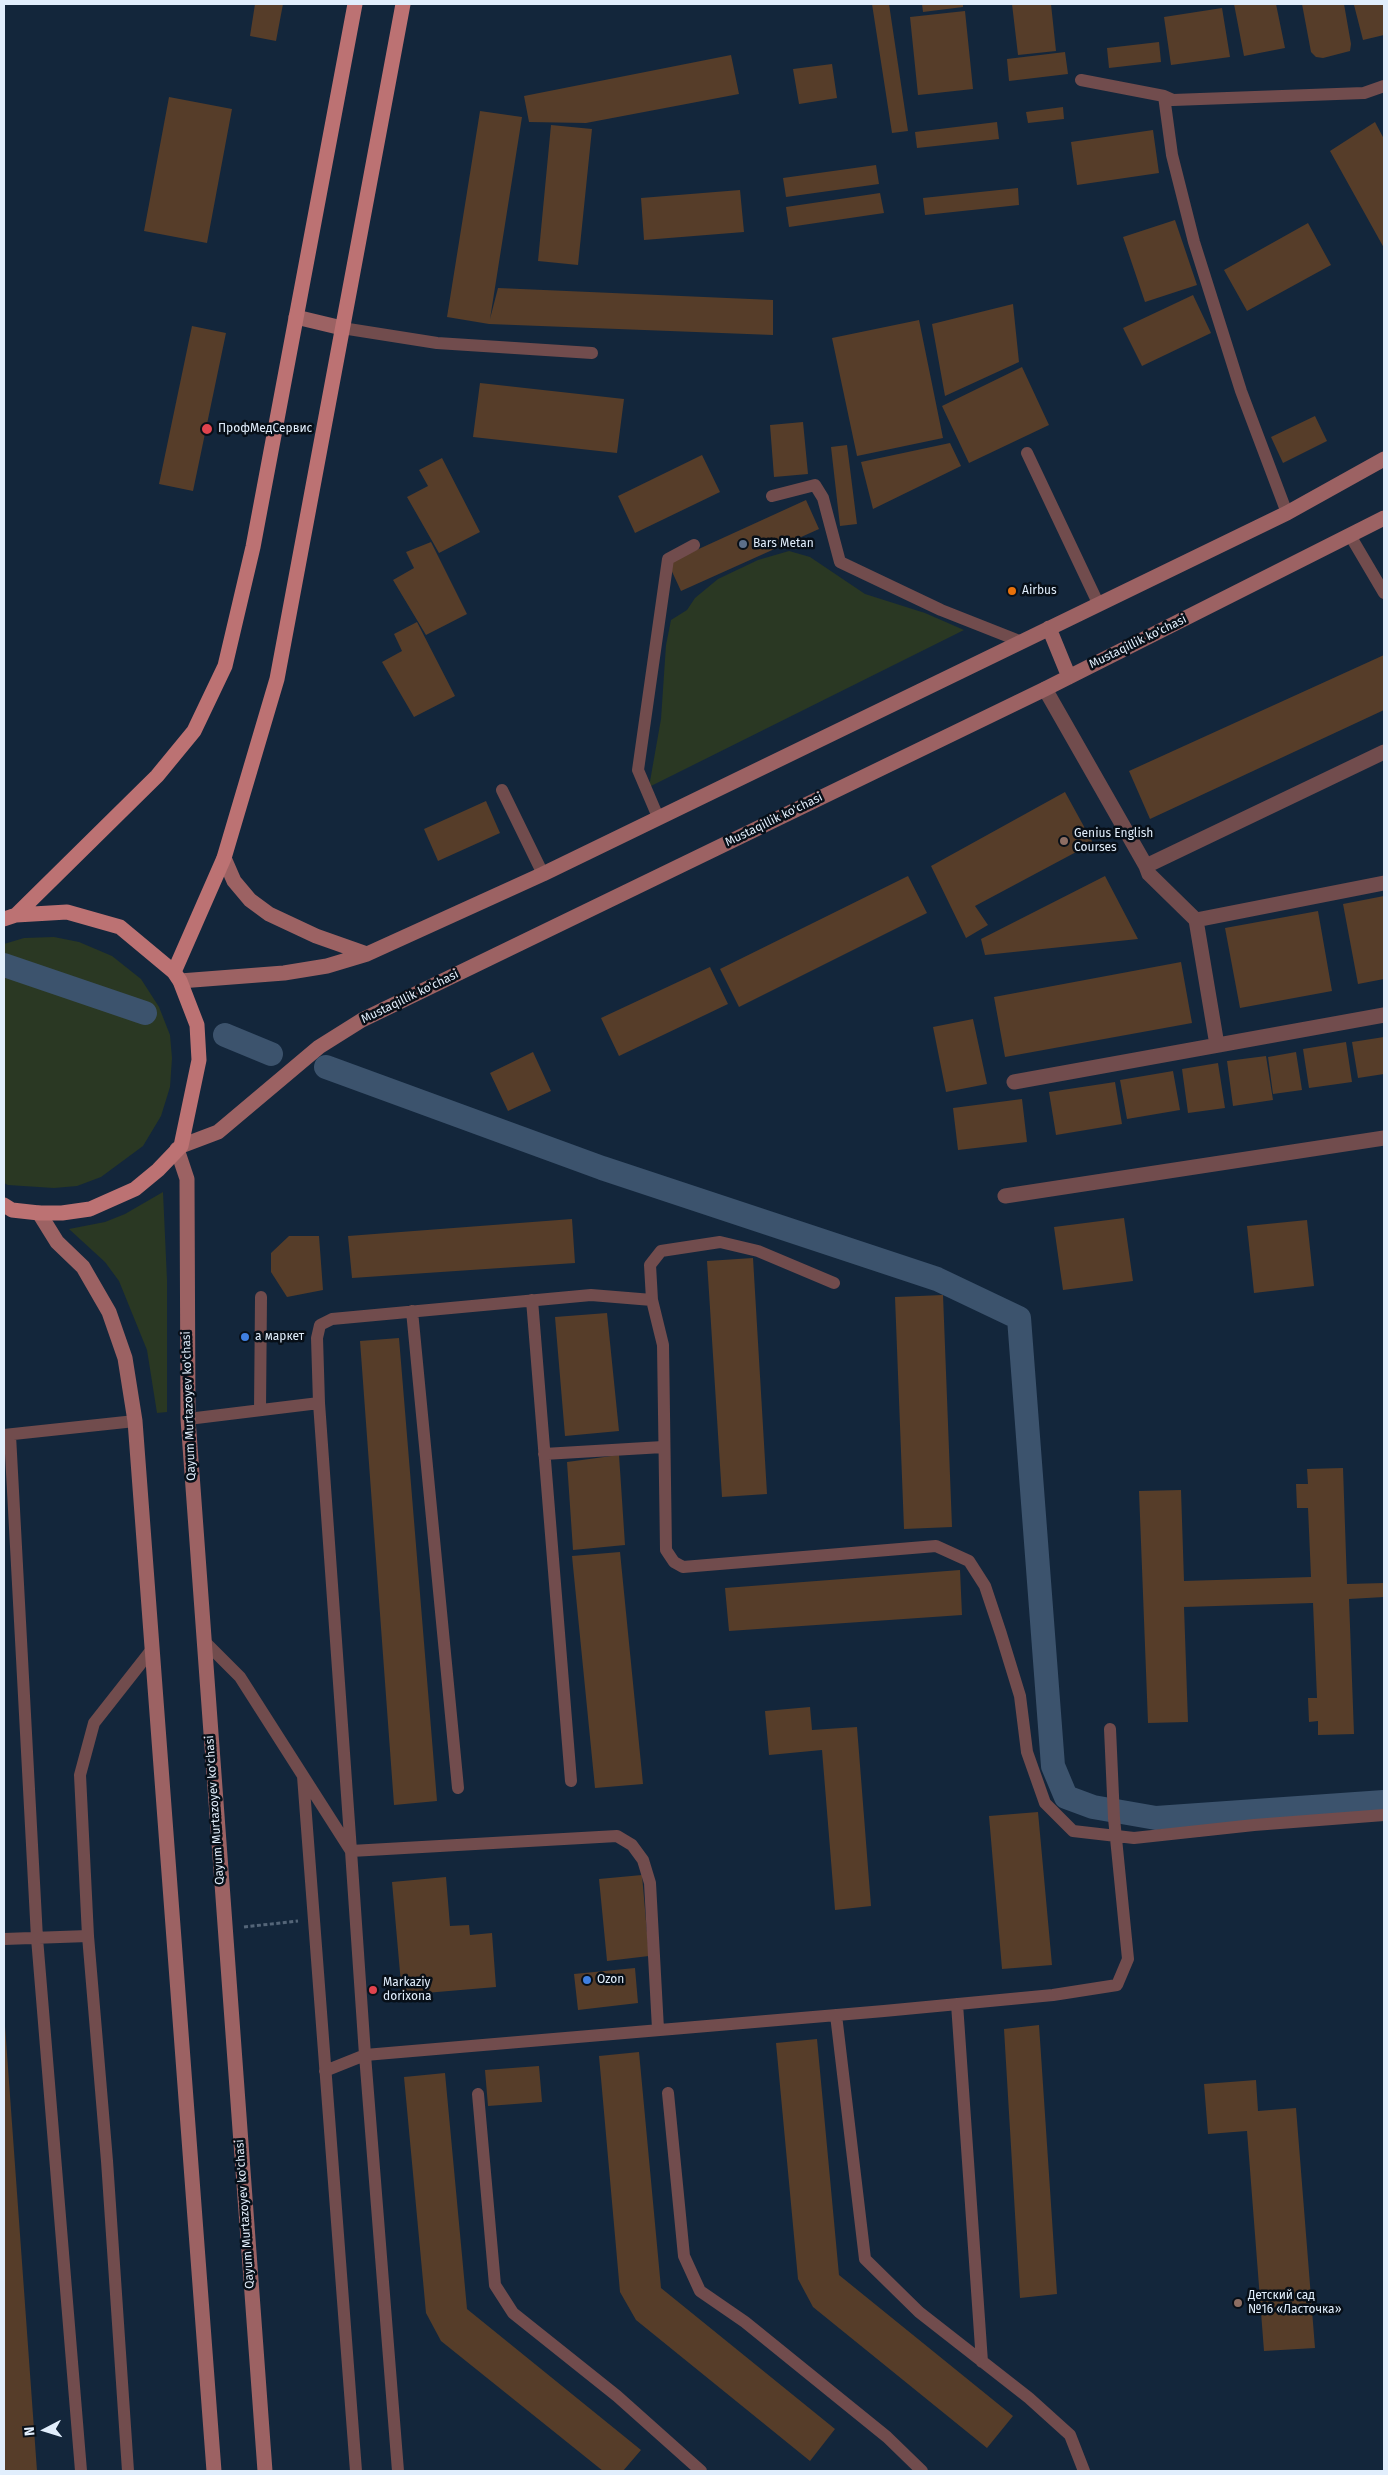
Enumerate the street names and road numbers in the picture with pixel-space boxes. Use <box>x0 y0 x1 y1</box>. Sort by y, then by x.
street label: Mustaqillik ko'chasi <box>1087 612 1189 672</box>
street label: Mustaqillik ko'chasi <box>723 790 825 850</box>
street label: Mustaqillik ko'chasi <box>359 967 461 1027</box>
street label: Qayum Murtazoyev ko'chasi <box>179 1331 199 1481</box>
street label: Qayum Murtazoyev ko'chasi <box>203 1735 227 1885</box>
street label: Qayum Murtazoyev ko'chasi <box>233 2139 257 2289</box>

